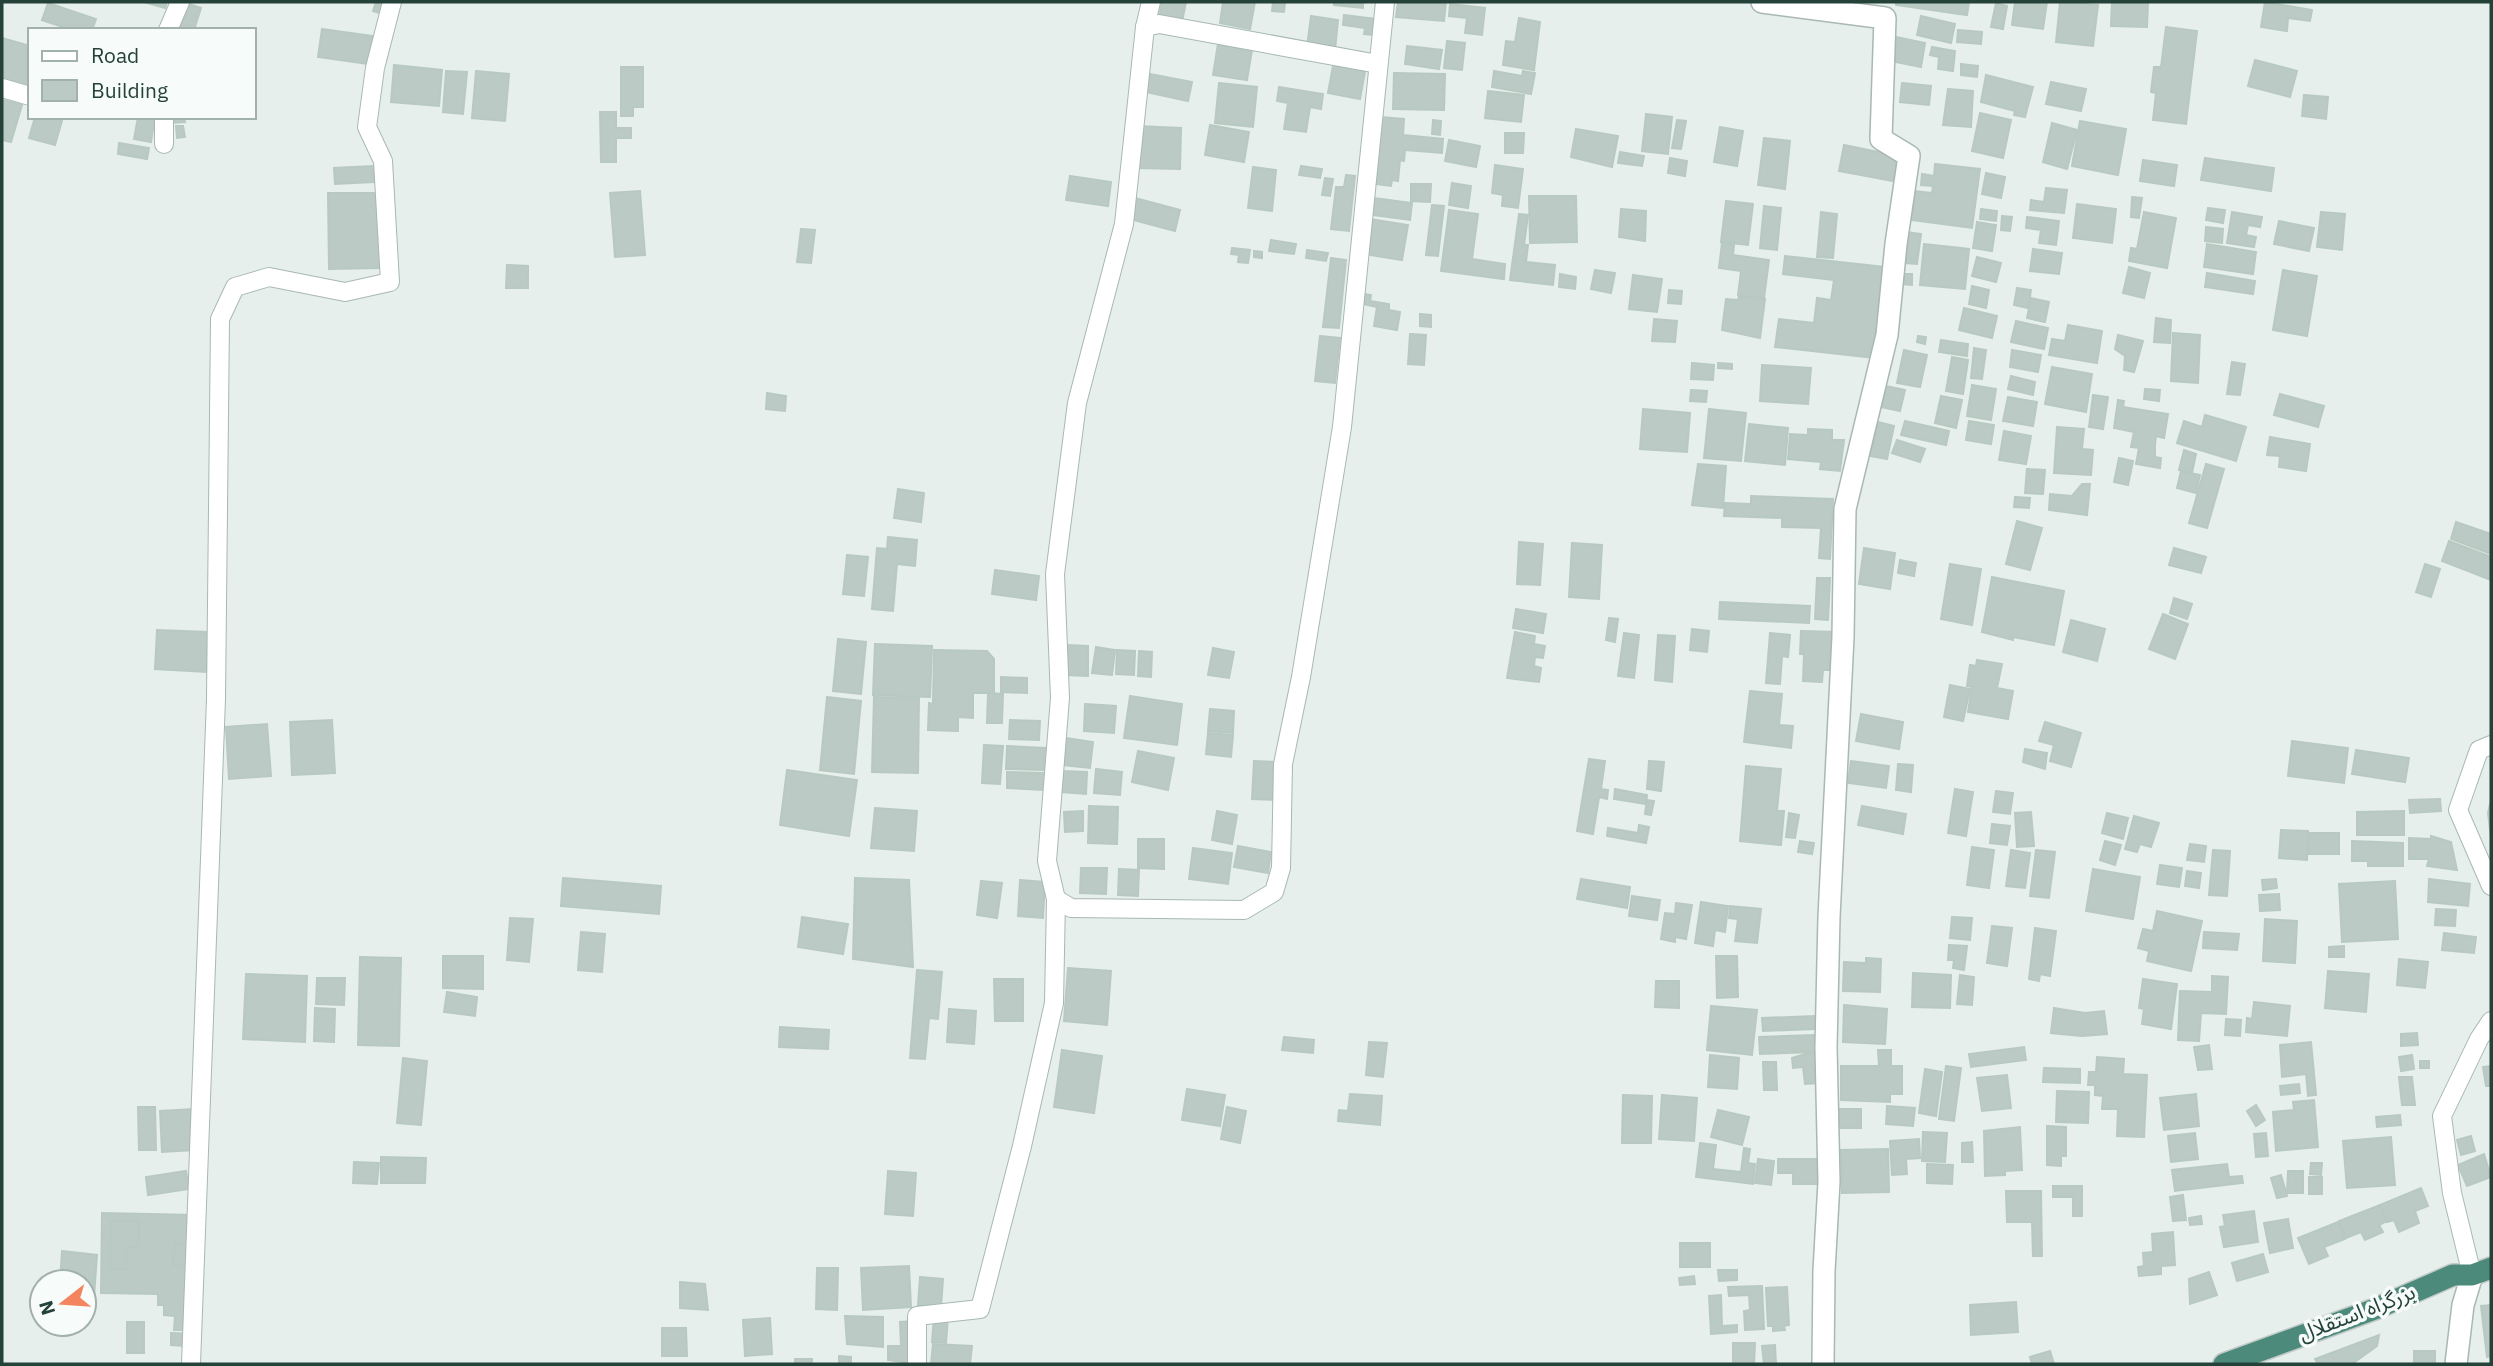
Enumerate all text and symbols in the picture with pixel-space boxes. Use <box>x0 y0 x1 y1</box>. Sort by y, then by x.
legend <box>28 28 256 119</box>
text: Road <box>91 41 139 69</box>
text: Building <box>91 76 168 104</box>
north arrow <box>28 1268 98 1338</box>
street label: بزرگراه استقلال <box>2294 1277 2419 1347</box>
text: N <box>33 1298 60 1318</box>

